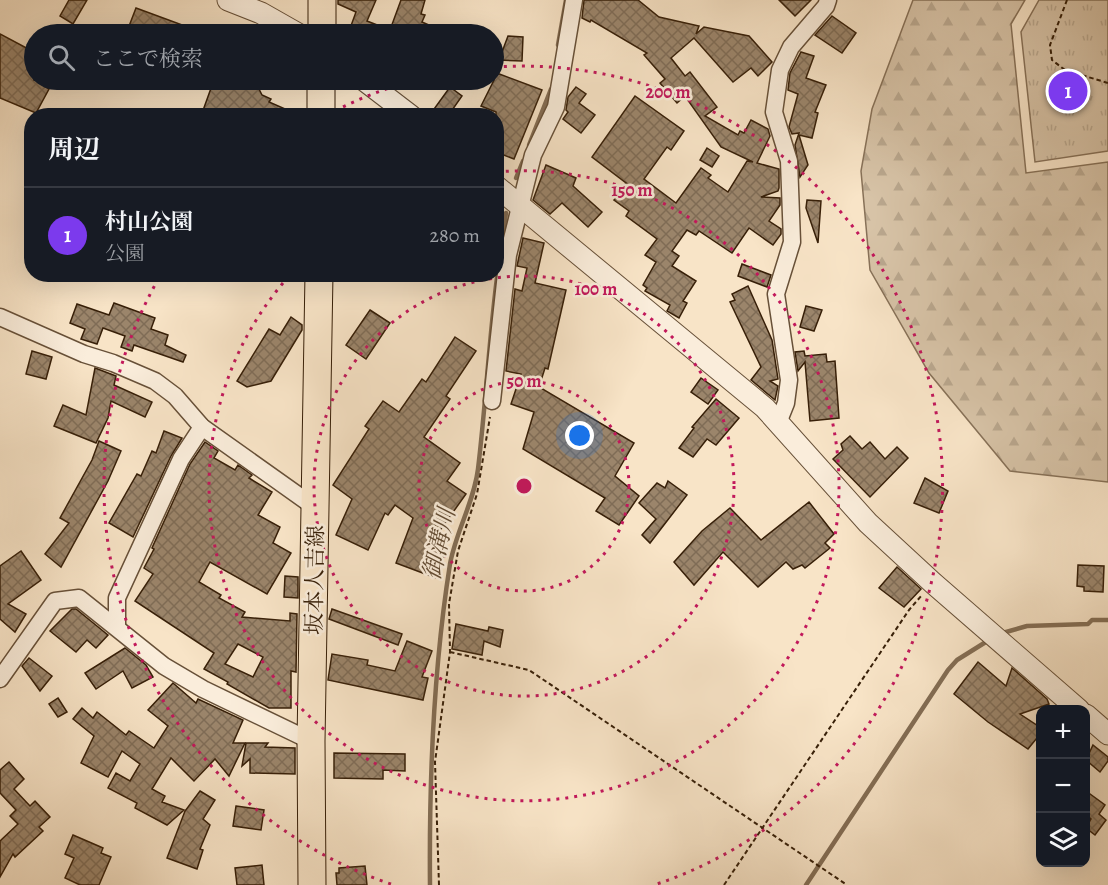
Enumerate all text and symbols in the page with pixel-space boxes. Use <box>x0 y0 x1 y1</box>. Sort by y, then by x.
search box <box>24 24 504 90</box>
icon: search <box>45 41 78 74</box>
text: ここで検索 <box>93 44 203 74</box>
pin: 1 <box>1048 68 1088 113</box>
text: 200 m <box>645 80 691 104</box>
text: 周辺 <box>48 132 100 167</box>
text: 150 m <box>611 178 653 202</box>
text: 村山公園 <box>105 207 193 237</box>
text: 1 <box>64 222 71 249</box>
text: 280 m <box>430 222 480 249</box>
text: 公園 <box>105 240 145 267</box>
text: 100 m <box>575 277 617 301</box>
text: 50 m <box>507 369 541 393</box>
your location <box>565 421 594 450</box>
centre of rings <box>514 476 534 496</box>
water label: 御溝川 <box>415 502 463 583</box>
street label: 坂本人吉線 <box>299 525 331 635</box>
map controls <box>1036 705 1090 867</box>
button: + <box>1036 705 1090 759</box>
button: − <box>1036 759 1090 813</box>
button: layers <box>1036 813 1090 867</box>

